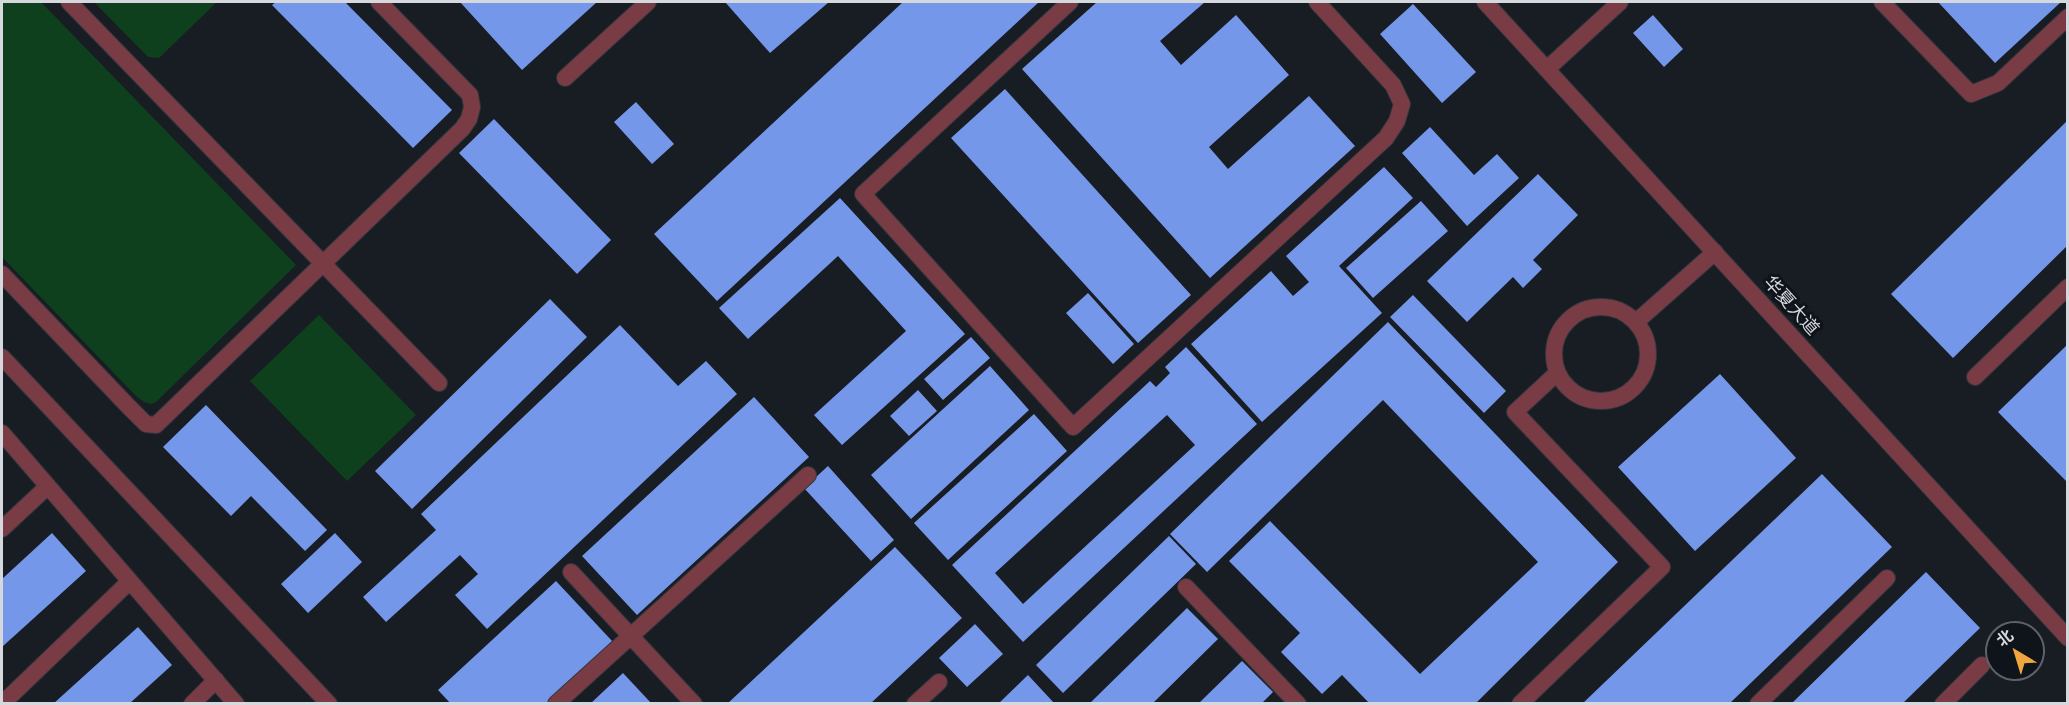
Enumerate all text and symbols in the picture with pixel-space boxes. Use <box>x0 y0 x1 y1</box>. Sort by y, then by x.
street label: 华夏大道 <box>1759 272 1823 340</box>
north arrow <box>1985 621 2045 681</box>
text: 北 <box>1993 626 2017 650</box>

